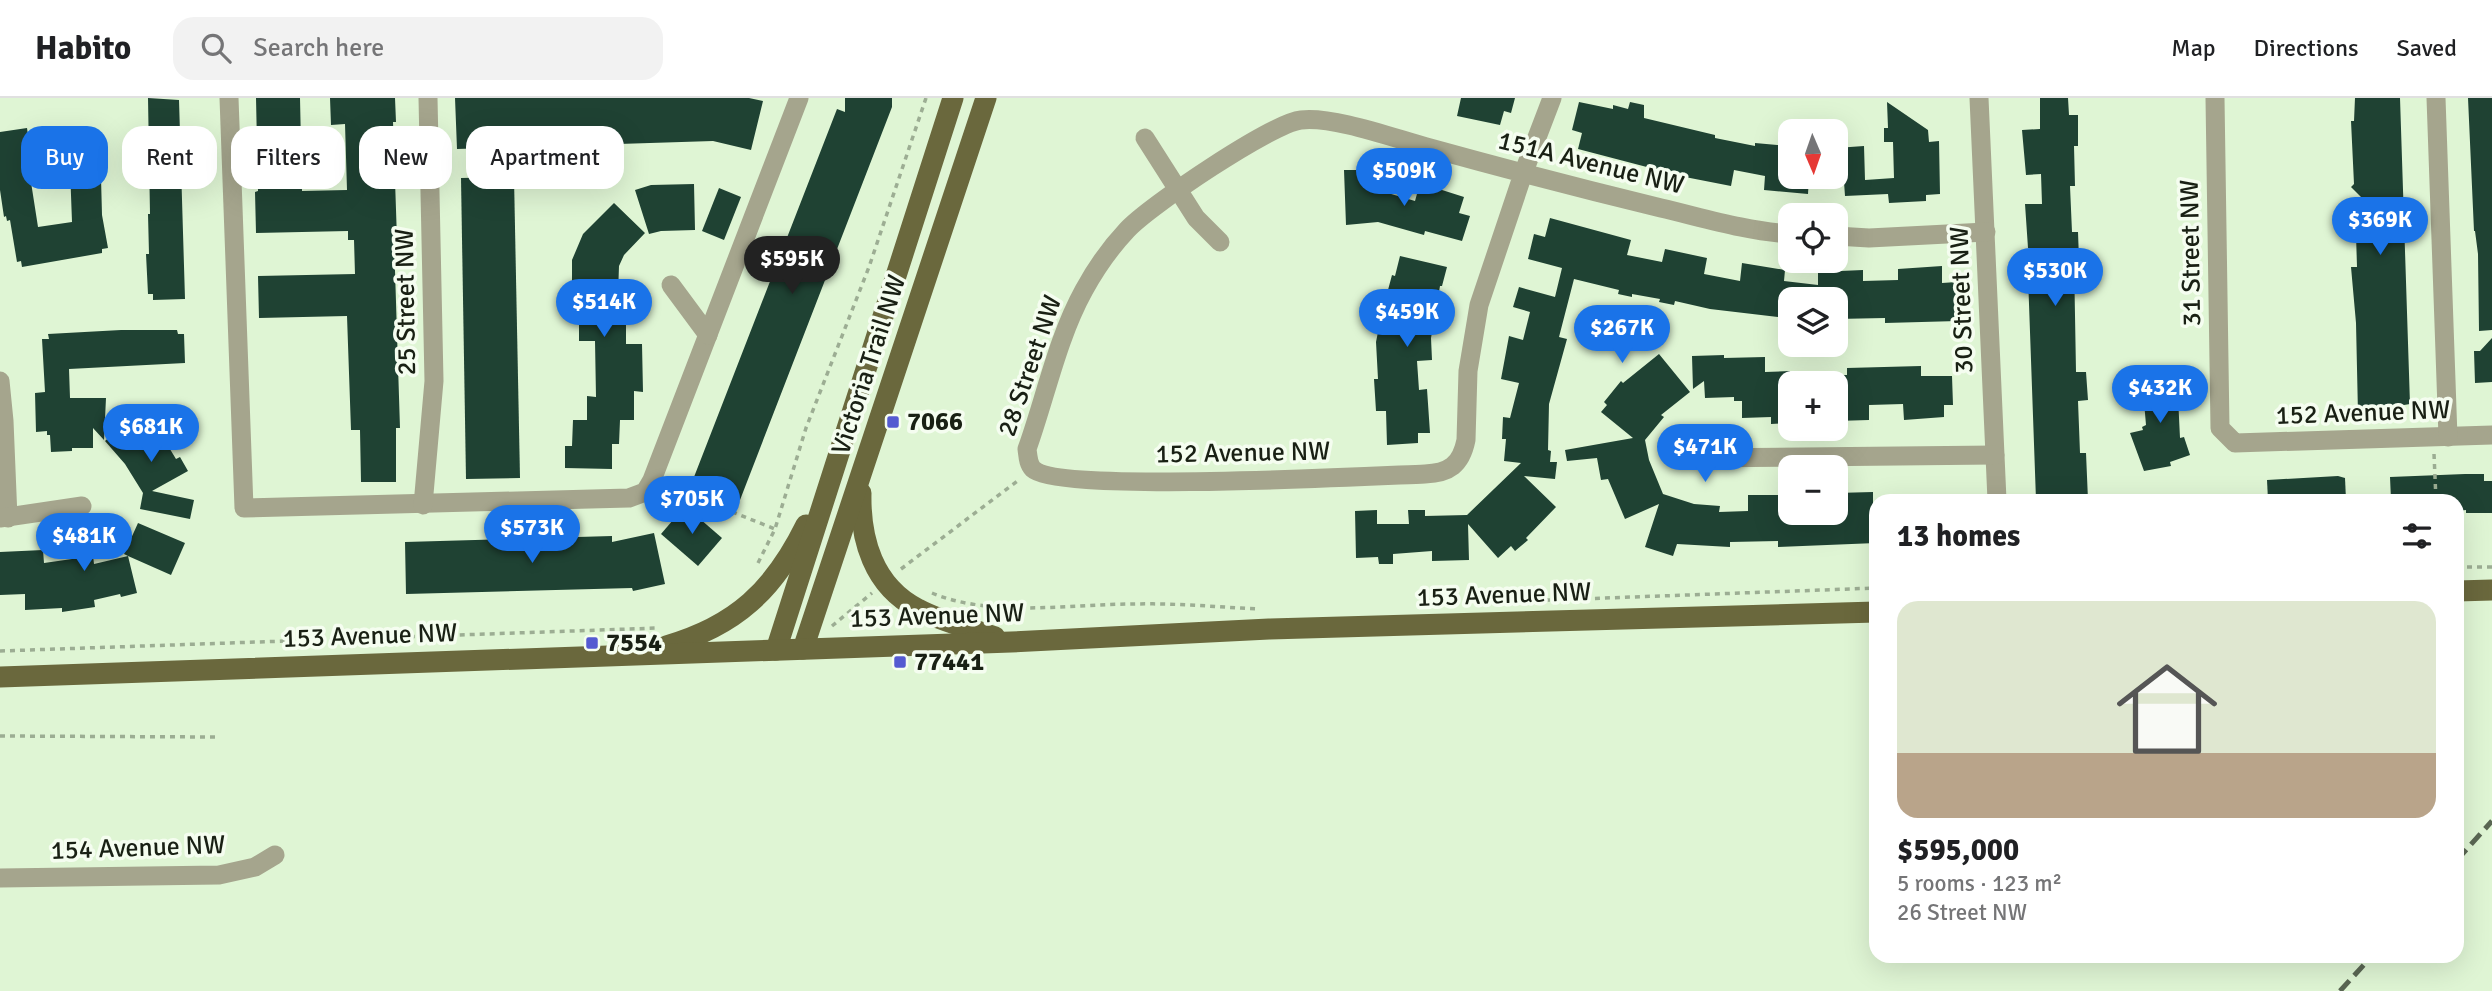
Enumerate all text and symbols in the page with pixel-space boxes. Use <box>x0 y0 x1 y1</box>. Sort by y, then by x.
search box <box>173 17 663 80</box>
text: Habito <box>35 28 131 69</box>
icon: search <box>197 29 235 67</box>
text: Search here <box>253 32 384 64</box>
text: Map <box>2171 33 2216 63</box>
text: Directions <box>2254 33 2359 63</box>
text: Saved <box>2397 33 2457 63</box>
north arrow <box>1778 119 1848 189</box>
map controls <box>1778 119 1848 525</box>
street label: 151A Avenue NW <box>1495 124 1687 202</box>
chip: Buy <box>21 126 108 189</box>
chip: Rent <box>122 126 217 189</box>
chip: Filters <box>231 126 345 189</box>
chip: New <box>359 126 452 189</box>
chip: Apartment <box>466 126 624 189</box>
pin: $509K <box>1355 148 1453 208</box>
text: $509K <box>1372 156 1436 185</box>
street label: 31 Street NW <box>2174 179 2208 327</box>
pin: $369K <box>2331 198 2429 257</box>
button: locate <box>1778 203 1848 273</box>
text: $369K <box>2348 205 2412 234</box>
street label: 30 Street NW <box>1943 226 1981 374</box>
street label: 25 Street NW <box>389 228 423 376</box>
pin: $595K <box>743 236 841 296</box>
text: $595K <box>760 244 824 273</box>
pin: $530K <box>2006 248 2104 308</box>
text: $530K <box>2023 256 2087 285</box>
street label: Victoria Trail NW <box>825 271 913 459</box>
pin: $514K <box>555 280 653 339</box>
text: $514K <box>572 287 636 316</box>
button: layers <box>1778 287 1848 357</box>
pin: $459K <box>1358 289 1456 349</box>
street label: 28 Street NW <box>991 291 1069 441</box>
text: $459K <box>1375 297 1439 326</box>
pin: $267K <box>1573 306 1671 365</box>
text: $267K <box>1590 313 1654 342</box>
pin: $432K <box>2111 366 2209 425</box>
button: + <box>1778 371 1848 441</box>
text: $432K <box>2128 373 2192 402</box>
street label: 152 Avenue NW <box>2275 394 2451 432</box>
pin: $681K <box>102 404 200 464</box>
place label: 7066 <box>907 406 963 438</box>
text: $681K <box>119 412 183 441</box>
marker: 7066 <box>885 414 901 430</box>
pin: $471K <box>1656 424 1754 484</box>
text: $471K <box>1673 432 1737 461</box>
street label: 152 Avenue NW <box>1155 435 1331 471</box>
button: − <box>1778 455 1848 525</box>
pin: $705K <box>643 476 741 536</box>
text: $705K <box>660 484 724 513</box>
pin: $573K <box>483 505 581 565</box>
text: $573K <box>500 513 564 542</box>
pin: $481K <box>35 514 133 573</box>
icon: filters <box>2398 517 2436 555</box>
text: 13 homes <box>1897 518 2020 555</box>
text: $481K <box>52 521 116 550</box>
street label: 153 Avenue NW <box>1416 576 1592 614</box>
street label: 153 Avenue NW <box>849 597 1025 635</box>
street label: 153 Avenue NW <box>282 617 458 655</box>
place label: 7554 <box>606 627 662 659</box>
marker: 7554 <box>584 635 600 651</box>
place label: 77441 <box>914 646 984 678</box>
icon: home <box>2104 646 2230 772</box>
marker: 77441 <box>892 654 908 670</box>
street label: 154 Avenue NW <box>50 829 226 867</box>
text: $595,000 <box>1897 832 2019 869</box>
text: 5 rooms · 123 m² <box>1897 869 2062 898</box>
text: 26 Street NW <box>1897 898 2027 927</box>

